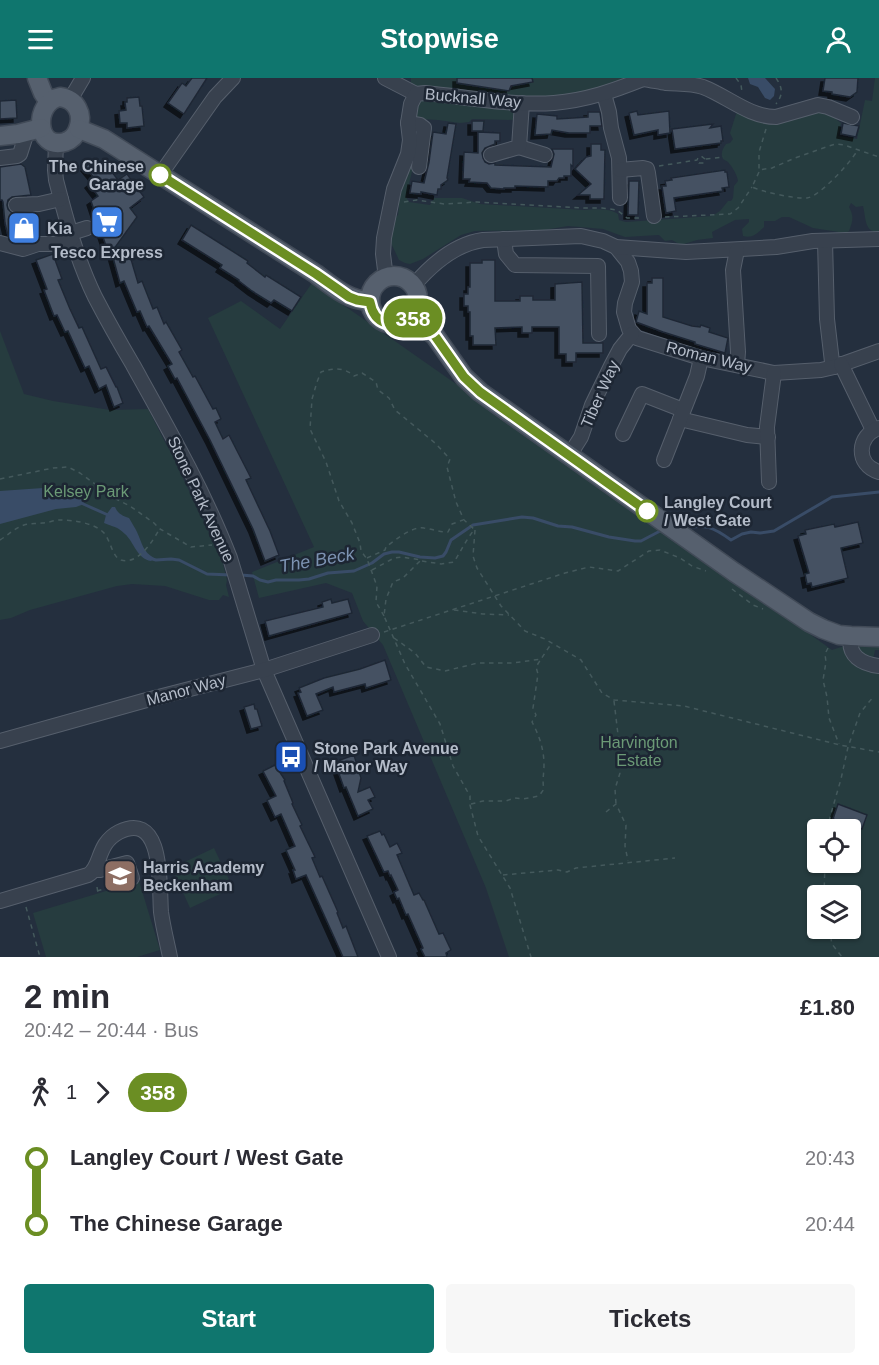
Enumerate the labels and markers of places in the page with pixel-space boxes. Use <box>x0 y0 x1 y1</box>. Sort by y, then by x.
place label: The Chinese Garage <box>49 158 144 193</box>
marker: The Chinese Garage <box>149 164 171 186</box>
supermarket icon: Tesco Express <box>89 204 125 240</box>
shop icon: Kia <box>6 210 42 246</box>
place label: Kia <box>47 220 72 237</box>
place label: Tesco Express <box>51 244 163 261</box>
place label: Langley Court / West Gate <box>664 494 772 529</box>
marker: Langley Court / West Gate <box>636 500 658 522</box>
bus stop icon: Stone Park Avenue / Manor Way <box>273 739 309 775</box>
place label: Stone Park Avenue / Manor Way <box>314 740 459 775</box>
school or university icon: Harris Academy Beckenham <box>102 858 138 894</box>
place label: Harris Academy Beckenham <box>143 859 264 894</box>

